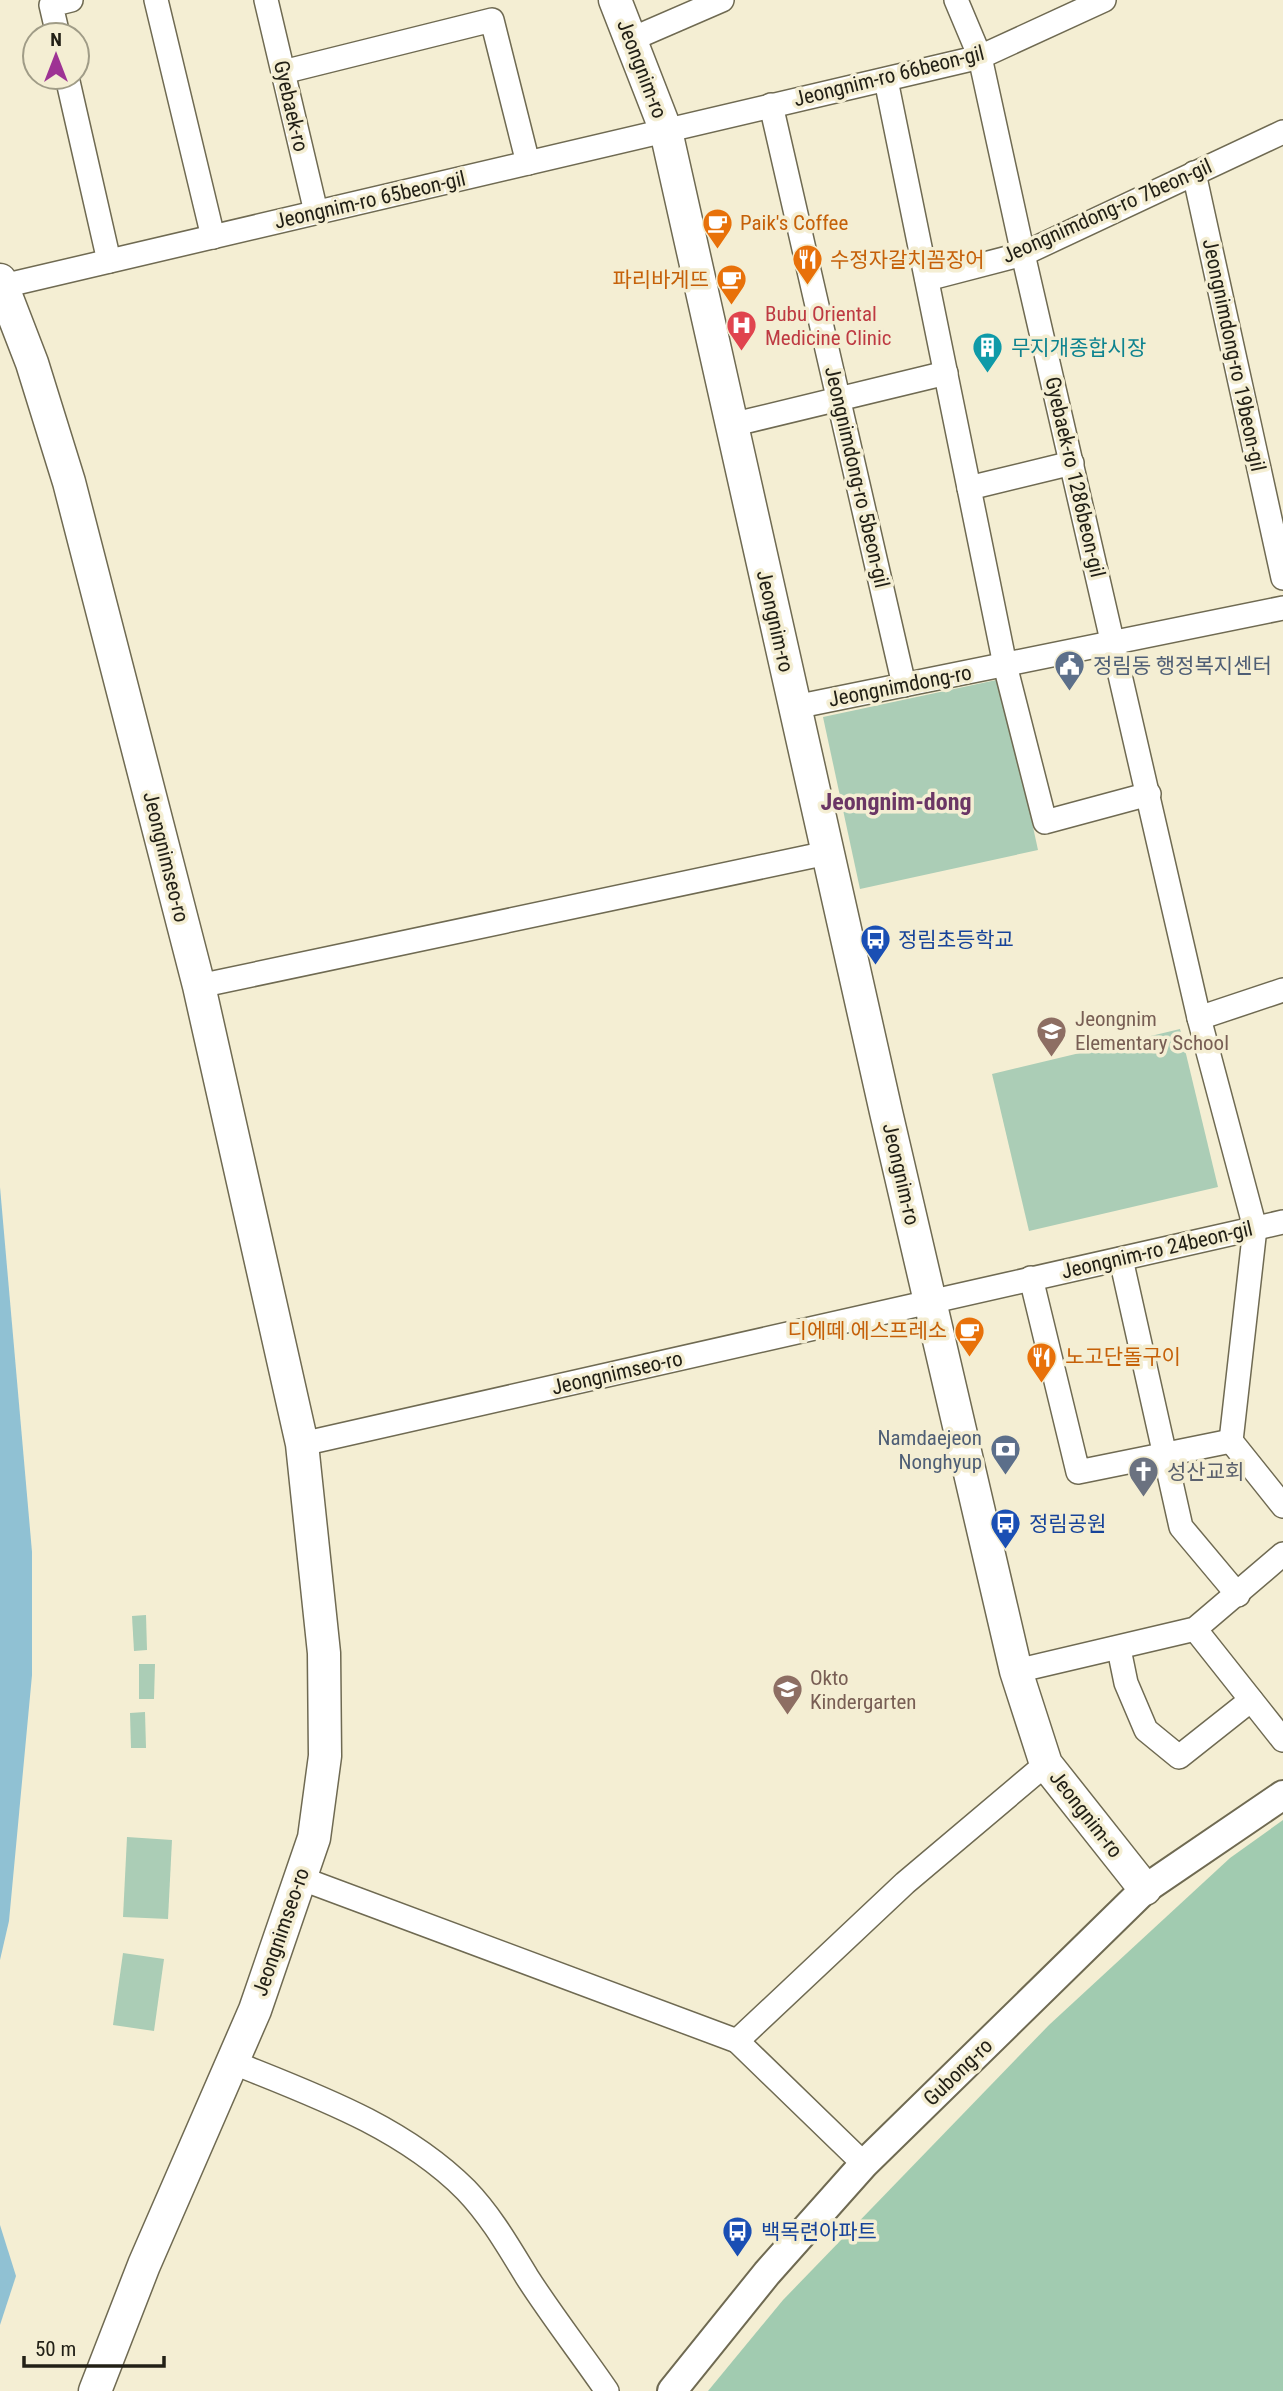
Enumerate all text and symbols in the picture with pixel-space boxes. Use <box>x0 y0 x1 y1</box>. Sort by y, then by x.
street label: Jeongnim-ro <box>612 16 672 122</box>
north arrow <box>21 21 91 91</box>
text: N <box>50 28 62 51</box>
street label: Jeongnim-ro 66beon-gil <box>791 41 987 111</box>
street label: Gyebaek-ro <box>269 58 313 154</box>
street label: Jeongnimdong-ro 7beon-gil <box>999 154 1215 268</box>
street label: Jeongnim-ro 65beon-gil <box>272 166 468 234</box>
cafe icon: Paik's Coffee <box>700 206 734 250</box>
place label: Paik's Coffee <box>740 211 848 235</box>
street label: Jeongnimdong-ro 19beon-gil <box>1198 237 1270 473</box>
restaurant icon: 수정자갈치꼼장어 <box>790 243 824 287</box>
place label: 수정자갈치꼼장어 <box>830 248 985 272</box>
cafe icon: 파리바게뜨 <box>715 263 749 307</box>
place label: 파리바게뜨 <box>612 268 709 292</box>
place label: Bubu Oriental Medicine Clinic <box>765 302 892 350</box>
hospital icon: Bubu Oriental Medicine Clinic <box>725 309 759 353</box>
building icon: 무지개종합시장 <box>971 331 1005 375</box>
place label: 무지개종합시장 <box>1011 336 1146 360</box>
street label: Jeongnimdong-ro 5beon-gil <box>820 364 894 590</box>
street label: Gyebaek-ro 1286beon-gil <box>1040 374 1110 580</box>
street label: Jeongnim-ro <box>752 568 798 674</box>
public building icon: 정림동 행정복지센터 <box>1053 649 1087 693</box>
place label: 정림동 행정복지센터 <box>1093 654 1272 678</box>
street label: Jeongnimdong-ro <box>826 660 974 712</box>
district label: Jeongnim-dong <box>820 788 972 816</box>
street label: Jeongnimseo-ro <box>138 789 194 925</box>
bus stop icon: 정림초등학교 <box>858 923 892 967</box>
place label: 정림초등학교 <box>898 928 1014 952</box>
place label: Jeongnim Elementary School <box>1075 1007 1229 1055</box>
school or university icon: Jeongnim Elementary School <box>1035 1014 1069 1058</box>
street label: Jeongnim-ro <box>878 1121 924 1227</box>
street label: Jeongnim-ro 24beon-gil <box>1059 1216 1255 1284</box>
cafe icon: 디에떼 에스프레소 <box>953 1314 987 1358</box>
place label: 디에떼 에스프레소 <box>788 1319 947 1343</box>
restaurant icon: 노고단돌구이 <box>1025 1340 1059 1384</box>
place label: 노고단돌구이 <box>1065 1345 1181 1369</box>
street label: Jeongnimseo-ro <box>549 1346 685 1400</box>
place label: Namdaejeon Nonghyup <box>878 1426 982 1474</box>
bank icon: Namdaejeon Nonghyup <box>988 1433 1022 1477</box>
church icon: 성산교회 <box>1127 1455 1161 1499</box>
place label: 성산교회 <box>1167 1460 1244 1484</box>
bus stop icon: 정림공원 <box>989 1507 1023 1551</box>
place label: 정림공원 <box>1029 1512 1106 1536</box>
place label: Okto Kindergarten <box>810 1666 916 1714</box>
school or university icon: Okto Kindergarten <box>770 1673 804 1717</box>
street label: Jeongnim-ro <box>1045 1766 1127 1862</box>
street label: Jeongnimseo-ro <box>248 1865 314 1999</box>
street label: Gubong-ro <box>919 2034 997 2110</box>
bus stop icon: 백목련아파트 <box>721 2215 755 2259</box>
place label: 백목련아파트 <box>761 2220 877 2244</box>
scale bar <box>24 2324 164 2368</box>
text: 50 m <box>35 2337 76 2361</box>

